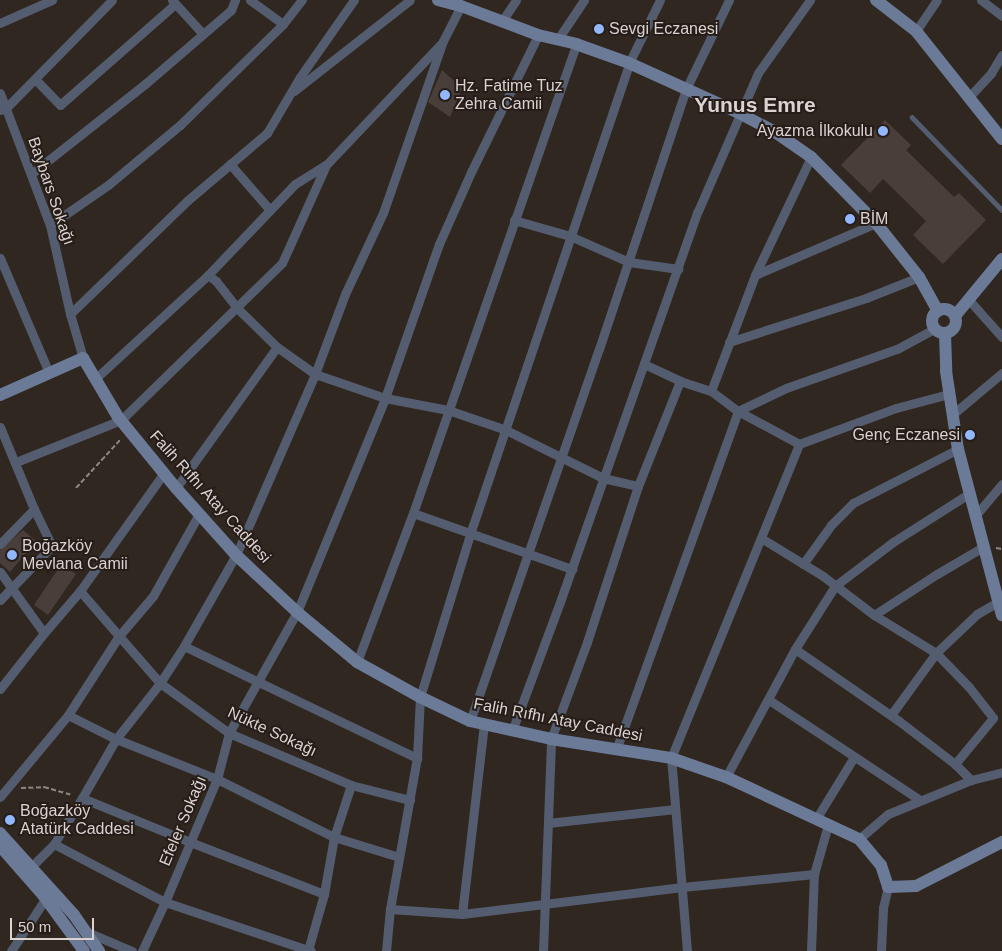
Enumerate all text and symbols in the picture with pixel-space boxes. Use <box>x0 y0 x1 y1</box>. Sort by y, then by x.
place label: Sevgi Eczanesi <box>609 19 718 39</box>
marker: Sevgi Eczanesi <box>593 23 605 35</box>
place label: Hz. Fatime Tuz Zehra Camii <box>455 76 563 114</box>
marker: Hz. Fatime Tuz Zehra Camii <box>439 89 451 101</box>
district label: Yunus Emre <box>694 92 816 118</box>
place label: Ayazma İlkokulu <box>757 121 873 141</box>
marker: Ayazma İlkokulu <box>877 125 889 137</box>
street label: Baybars Sokağı <box>24 134 78 248</box>
place label: BİM <box>860 209 888 229</box>
marker: BİM <box>844 213 856 225</box>
place label: Genç Eczanesi <box>852 425 960 445</box>
street label: Falih Rıfhı Atay Caddesi <box>145 426 275 568</box>
marker: Genç Eczanesi <box>964 429 976 441</box>
place label: Boğazköy Mevlana Camii <box>22 536 128 574</box>
marker: Boğazköy Mevlana Camii <box>6 549 18 561</box>
street label: Falih Rıfhı Atay Caddesi <box>471 694 645 746</box>
street label: Nükte Sokağı <box>224 703 320 761</box>
street label: Efeler Sokağı <box>155 773 211 869</box>
place label: Boğazköy Atatürk Caddesi <box>20 801 134 839</box>
marker: Boğazköy Atatürk Caddesi <box>4 814 16 826</box>
scale bar <box>12 908 96 940</box>
text: 50 m <box>18 918 51 935</box>

